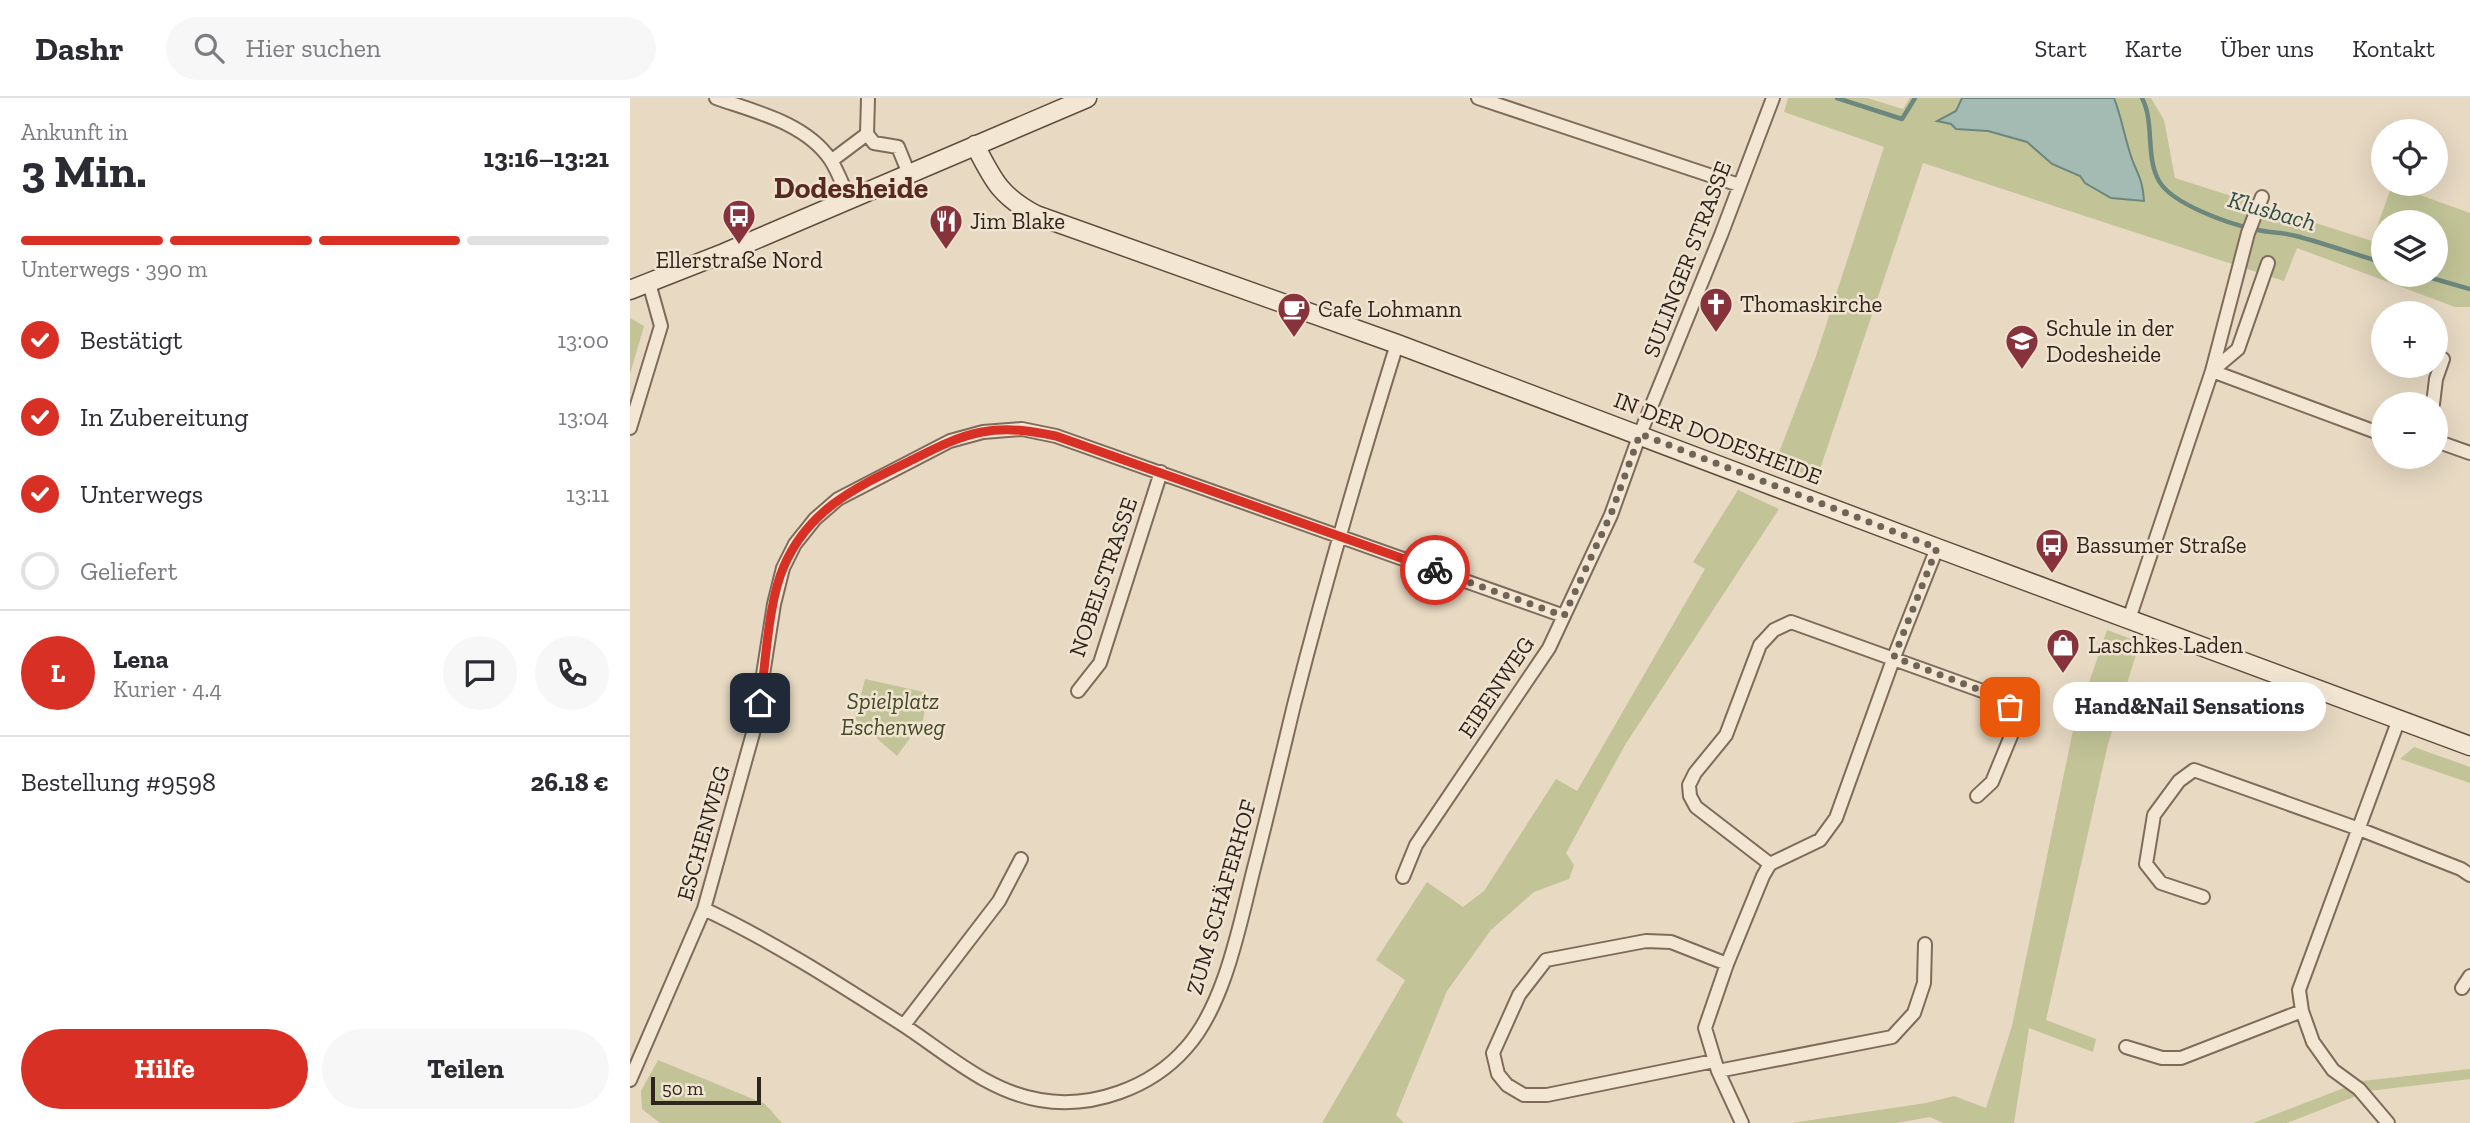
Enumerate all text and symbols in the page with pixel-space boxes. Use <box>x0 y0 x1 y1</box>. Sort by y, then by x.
search box <box>166 17 656 80</box>
text: Dashr <box>35 29 124 68</box>
icon: search <box>190 29 228 67</box>
text: Hier suchen <box>246 32 381 64</box>
text: Start <box>2034 34 2087 63</box>
text: Karte <box>2125 34 2182 63</box>
text: Über uns <box>2220 34 2314 63</box>
text: Kontakt <box>2352 34 2435 63</box>
text: Ankunft in <box>21 118 128 146</box>
map controls <box>2371 119 2448 469</box>
button: locate <box>2371 119 2448 196</box>
text: 13:16–13:21 <box>483 142 609 174</box>
text: 3 Min. <box>21 144 147 199</box>
street label: SULINGER STRASSE <box>1637 157 1737 361</box>
district label: Dodesheide <box>774 170 928 206</box>
water label: Klusbach <box>2225 184 2319 237</box>
bus stop icon: Ellerstraße Nord <box>720 197 758 246</box>
restaurant icon: Jim Blake <box>927 202 965 251</box>
place label: Jim Blake <box>970 207 1065 235</box>
button: layers <box>2371 210 2448 287</box>
place label: Ellerstraße Nord <box>655 246 823 274</box>
text: Unterwegs · 390 m <box>21 255 207 283</box>
church icon: Thomaskirche <box>1697 285 1735 334</box>
cafe icon: Cafe Lohmann <box>1275 290 1313 339</box>
place label: Thomaskirche <box>1740 290 1882 318</box>
place label: Cafe Lohmann <box>1318 295 1462 323</box>
button: + <box>2371 301 2448 378</box>
place label: Schule in der Dodesheide <box>2046 314 2175 368</box>
icon: check <box>21 321 59 359</box>
school or university icon: Schule in der Dodesheide <box>2003 322 2041 371</box>
text: Bestätigt <box>80 324 182 356</box>
text: 13:00 <box>557 326 609 354</box>
street label: IN DER DODESHEIDE <box>1610 385 1826 491</box>
button: − <box>2371 392 2448 469</box>
icon: check <box>21 398 59 436</box>
text: In Zubereitung <box>80 401 248 433</box>
text: 13:04 <box>558 403 609 431</box>
icon: check <box>21 475 59 513</box>
text: Unterwegs <box>80 478 203 510</box>
text: 13:11 <box>566 480 609 508</box>
street label: NOBELSTRASSE <box>1063 494 1143 660</box>
bus stop icon: Bassumer Straße <box>2033 526 2071 575</box>
place label: Bassumer Straße <box>2076 531 2247 559</box>
courier <box>1400 535 1470 605</box>
icon: bike <box>1416 551 1454 589</box>
text: Geliefert <box>80 555 178 587</box>
shop icon: Laschkes Laden <box>2044 626 2082 675</box>
street label: EIBENWEG <box>1452 631 1540 743</box>
place label: Laschkes Laden <box>2088 631 2243 659</box>
button: chat <box>443 636 517 710</box>
button: phone <box>535 636 609 710</box>
text: Lena <box>113 643 169 675</box>
text: L <box>51 657 65 689</box>
pin <box>730 673 790 733</box>
text: Kurier · 4.4 <box>113 675 222 703</box>
pin <box>1980 677 2040 737</box>
callout: Hand&Nail Sensations <box>2052 682 2325 732</box>
icon: home <box>741 684 779 722</box>
park label: Spielplatz Eschenweg <box>841 687 945 741</box>
icon: bag <box>1991 688 2029 726</box>
text: Hand&Nail Sensations <box>2074 692 2305 720</box>
street label: ESCHENWEG <box>670 762 736 904</box>
text: Bestellung #9598 <box>21 766 216 798</box>
text: 26.18 € <box>530 766 609 798</box>
street label: ZUM SCHÄFERHOF <box>1180 796 1262 998</box>
button: Hilfe <box>21 1029 308 1109</box>
button: Teilen <box>322 1029 609 1109</box>
scale bar <box>651 1074 761 1106</box>
text: 50 m <box>662 1077 703 1100</box>

